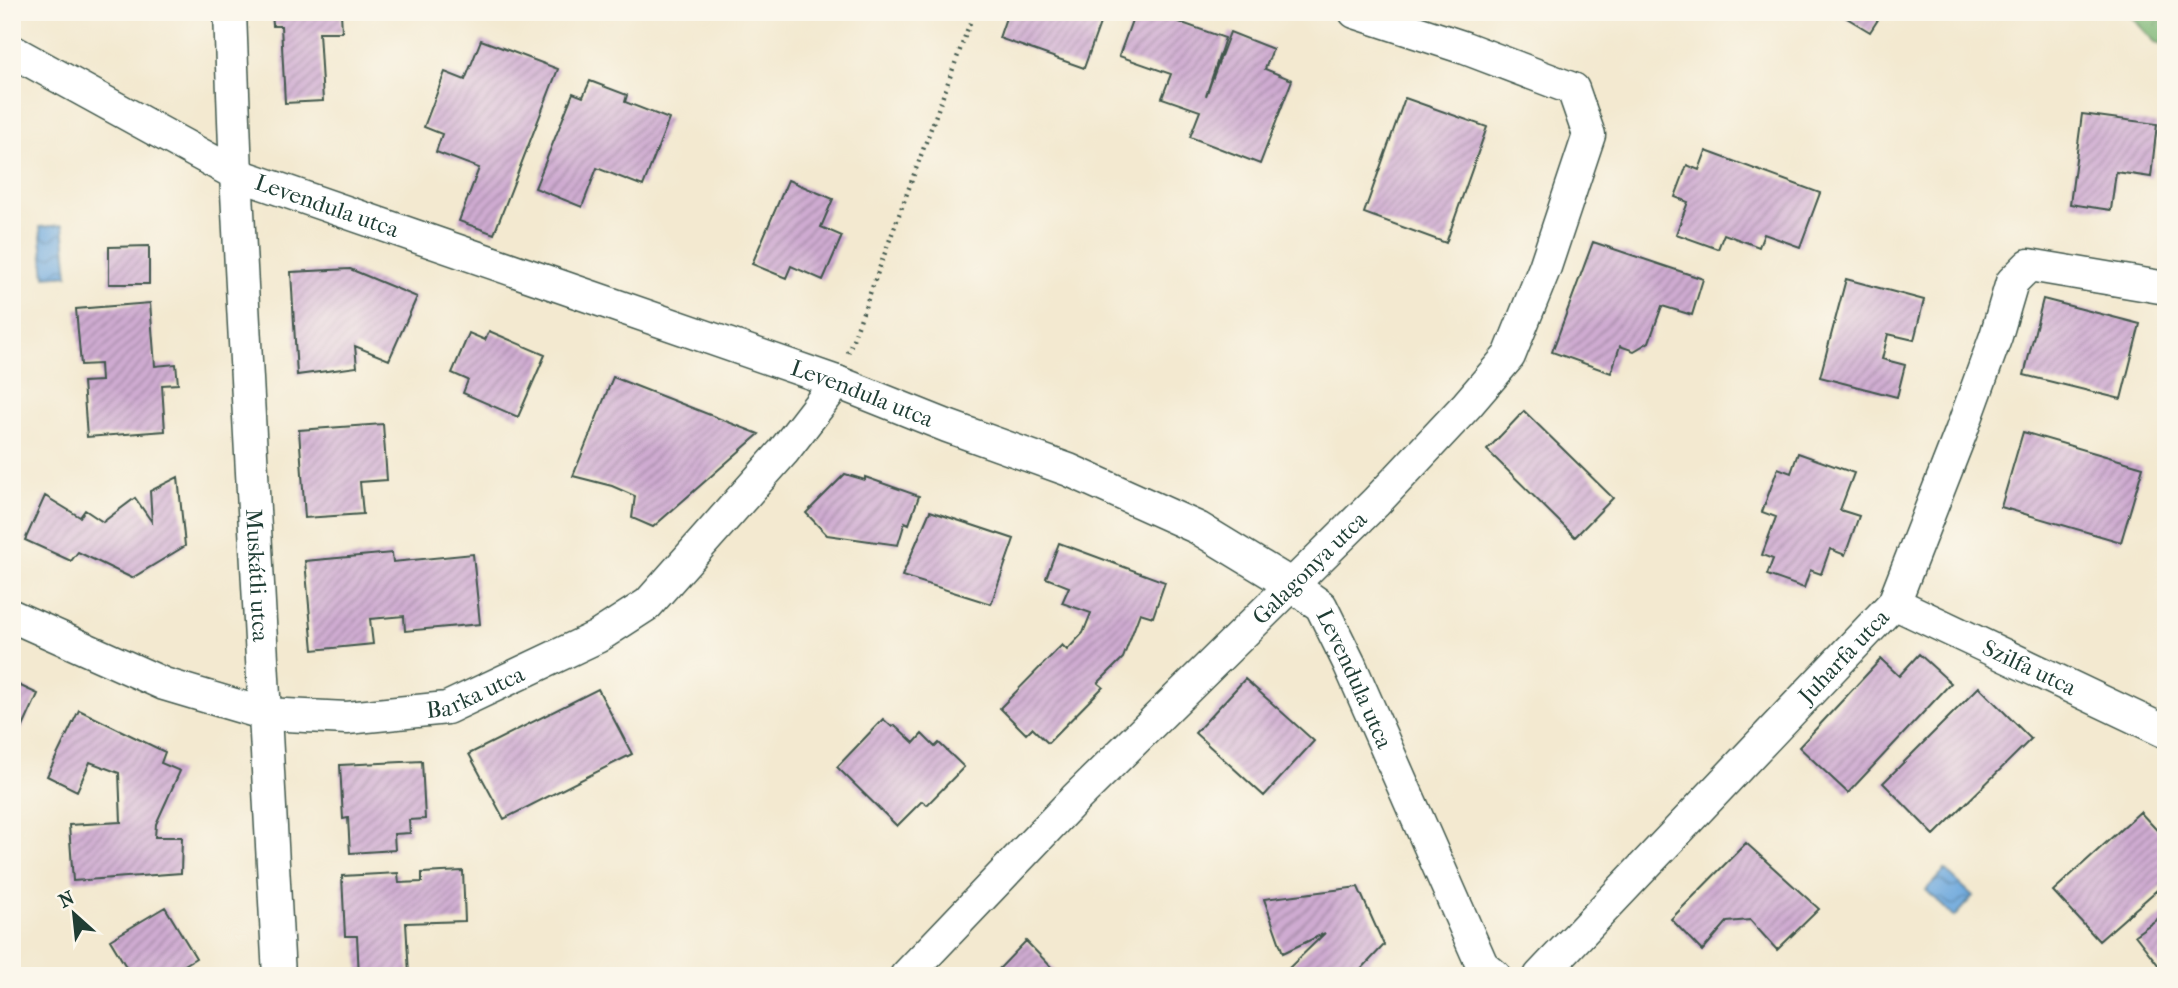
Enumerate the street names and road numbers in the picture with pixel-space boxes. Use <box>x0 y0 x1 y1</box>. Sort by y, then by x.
street label: Levendula utca <box>252 168 403 243</box>
street label: Levendula utca <box>788 354 938 433</box>
street label: Galagonya utca <box>1247 505 1372 630</box>
street label: Muskátli utca <box>240 508 275 643</box>
street label: Juharfa utca <box>1791 603 1895 710</box>
street label: Levendula utca <box>1311 605 1398 753</box>
street label: Szilfa utca <box>1978 634 2081 701</box>
street label: Barka utca <box>425 660 529 723</box>

